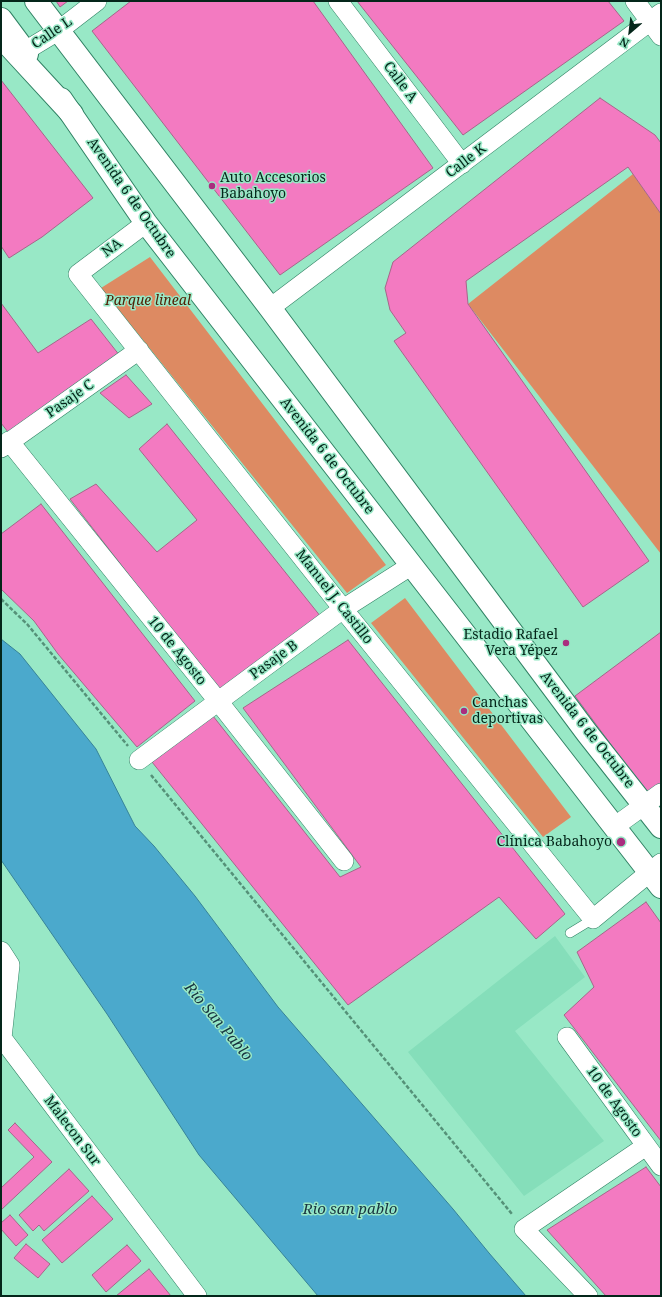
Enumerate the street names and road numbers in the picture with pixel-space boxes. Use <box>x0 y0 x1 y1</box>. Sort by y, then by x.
street label: Calle L <box>29 13 75 53</box>
street label: Calle A <box>379 59 421 105</box>
street label: Avenida 6 de Octubre <box>83 135 179 261</box>
street label: Calle K <box>443 140 489 182</box>
street label: NA <box>99 235 125 261</box>
street label: Pasaje C <box>43 377 97 421</box>
street label: Avenida 6 de Octubre <box>276 394 378 518</box>
street label: Manuel J. Castillo <box>292 546 376 648</box>
street label: 10 de Agosto <box>144 613 210 689</box>
street label: Pasaje B <box>247 637 301 683</box>
street label: Avenida 6 de Octubre <box>536 668 638 792</box>
street label: 10 de Agosto <box>583 1063 645 1141</box>
street label: Malecon Sur <box>40 1093 104 1169</box>

